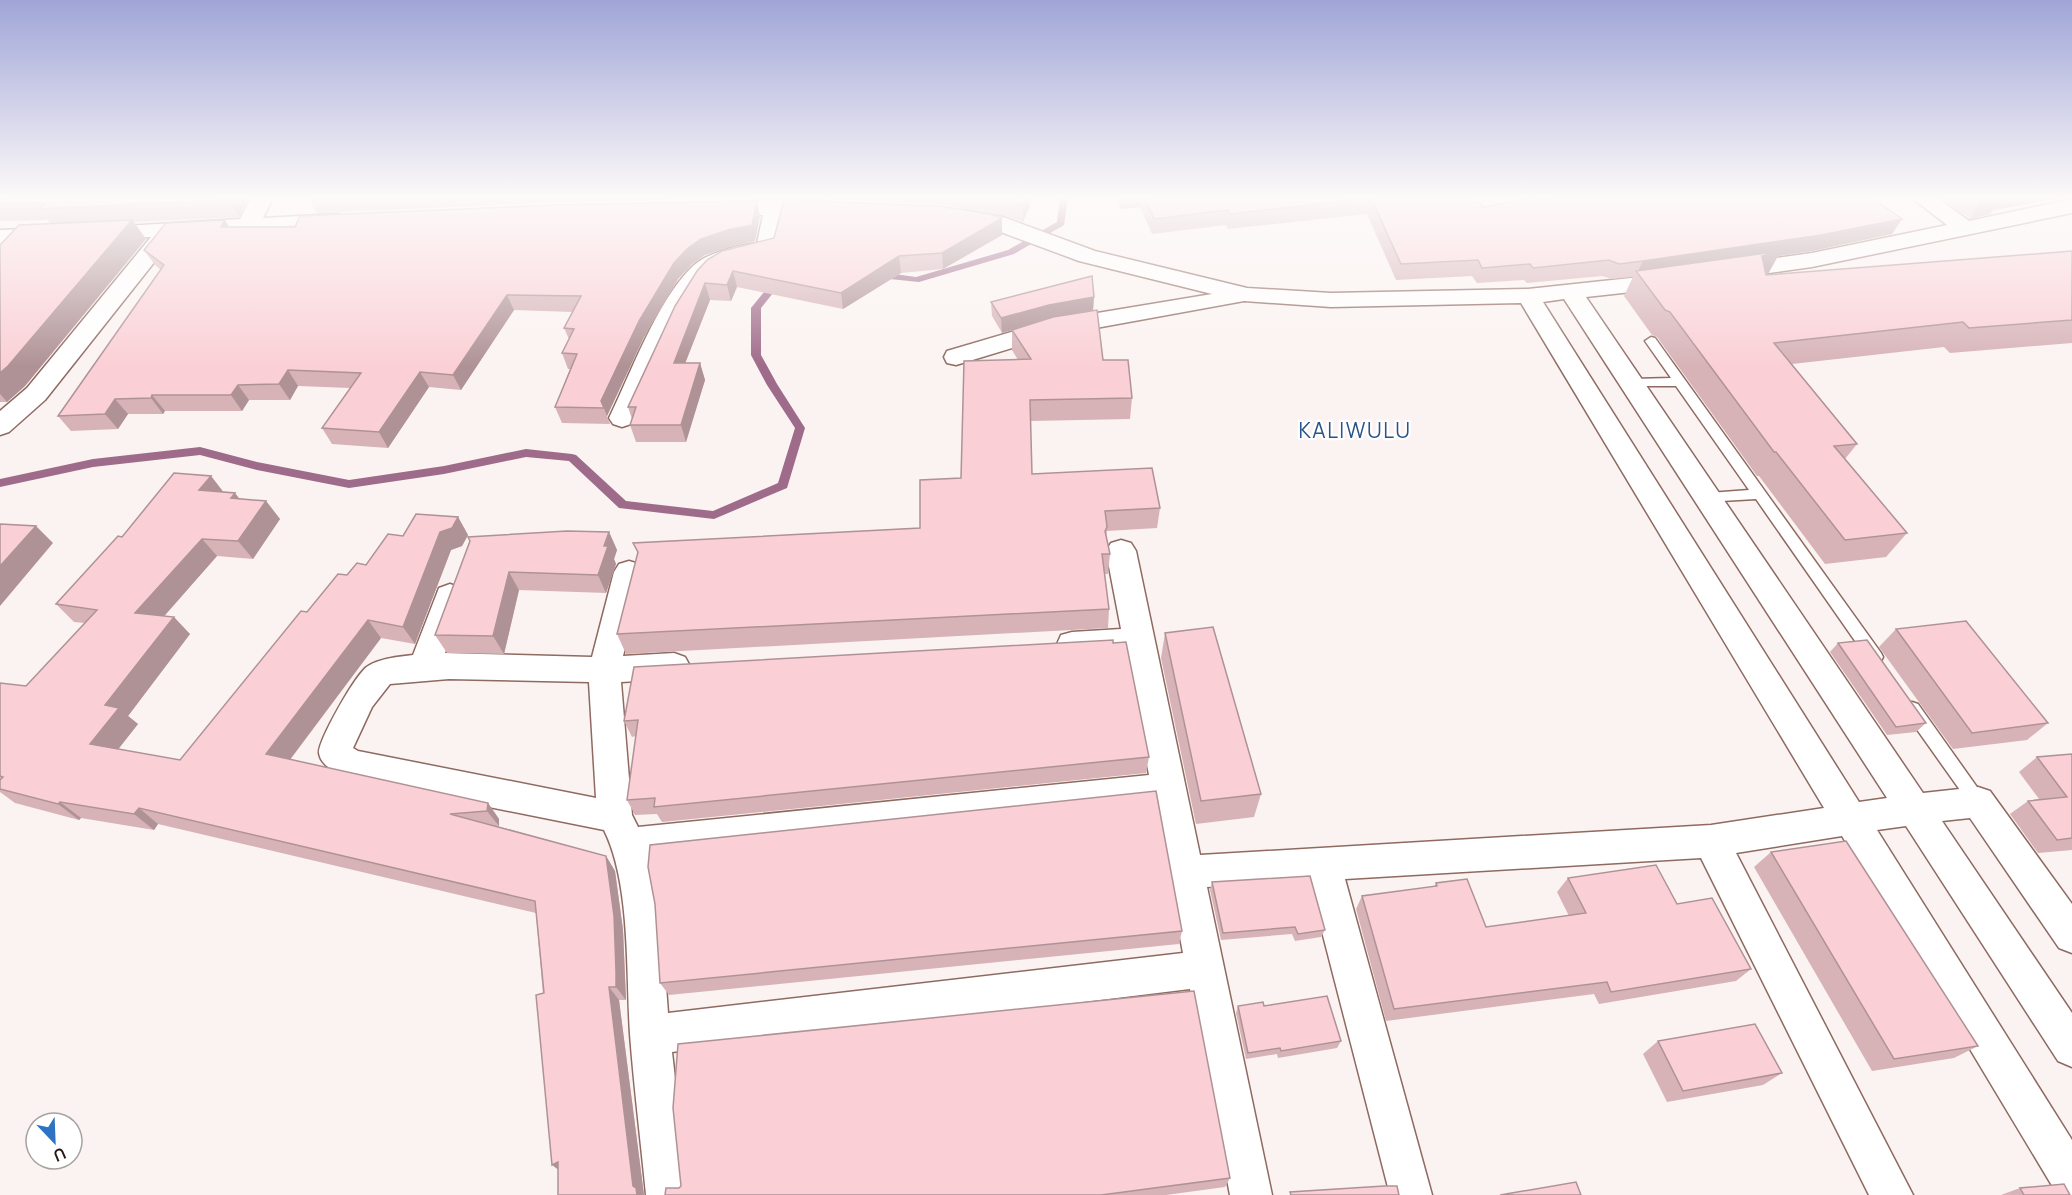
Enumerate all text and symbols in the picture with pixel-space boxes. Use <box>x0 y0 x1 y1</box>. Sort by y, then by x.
district label: KALIWULU <box>1298 416 1412 444</box>
north arrow <box>24 1111 84 1171</box>
text: U <box>50 1142 69 1167</box>

